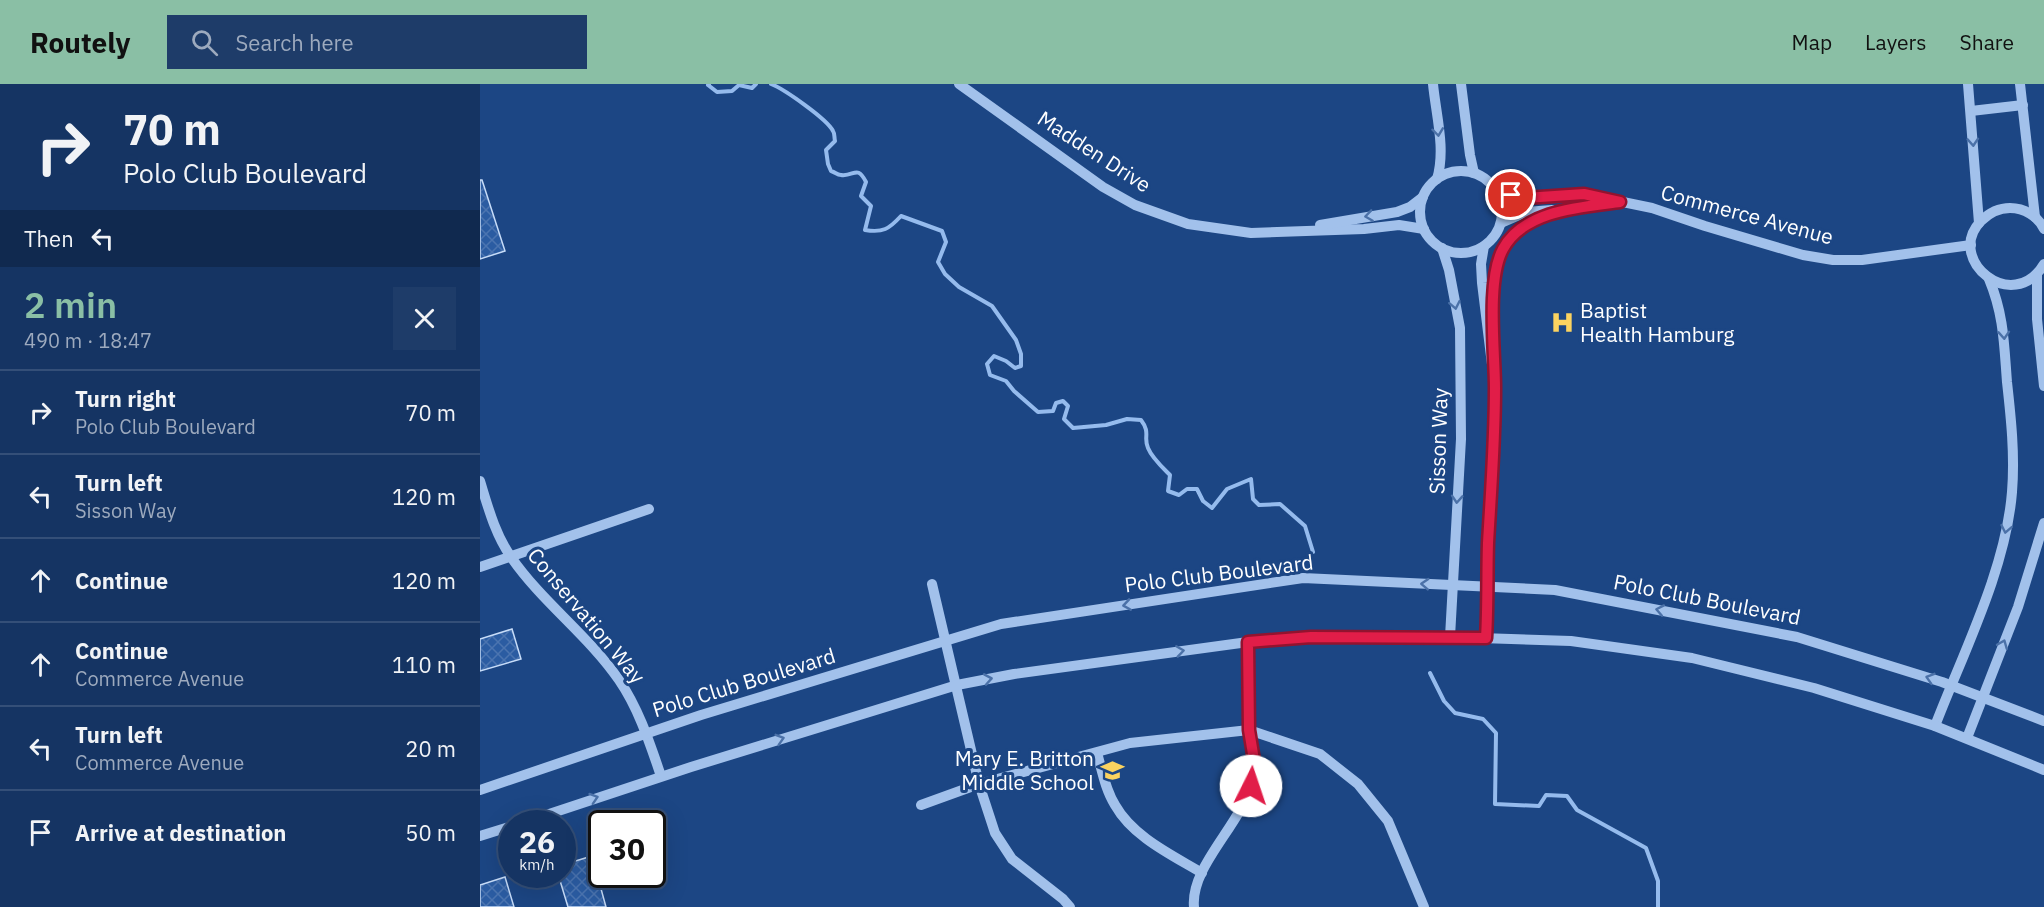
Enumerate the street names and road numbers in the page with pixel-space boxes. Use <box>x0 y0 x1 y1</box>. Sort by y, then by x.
street label: Madden Drive <box>1032 104 1157 198</box>
street label: Commerce Avenue <box>1658 178 1837 251</box>
street label: Sisson Way <box>1422 387 1454 495</box>
street label: Conservation Way <box>522 542 652 690</box>
street label: Polo Club Boulevard <box>1123 548 1315 598</box>
street label: Polo Club Boulevard <box>1611 567 1803 631</box>
street label: Polo Club Boulevard <box>649 641 839 723</box>

